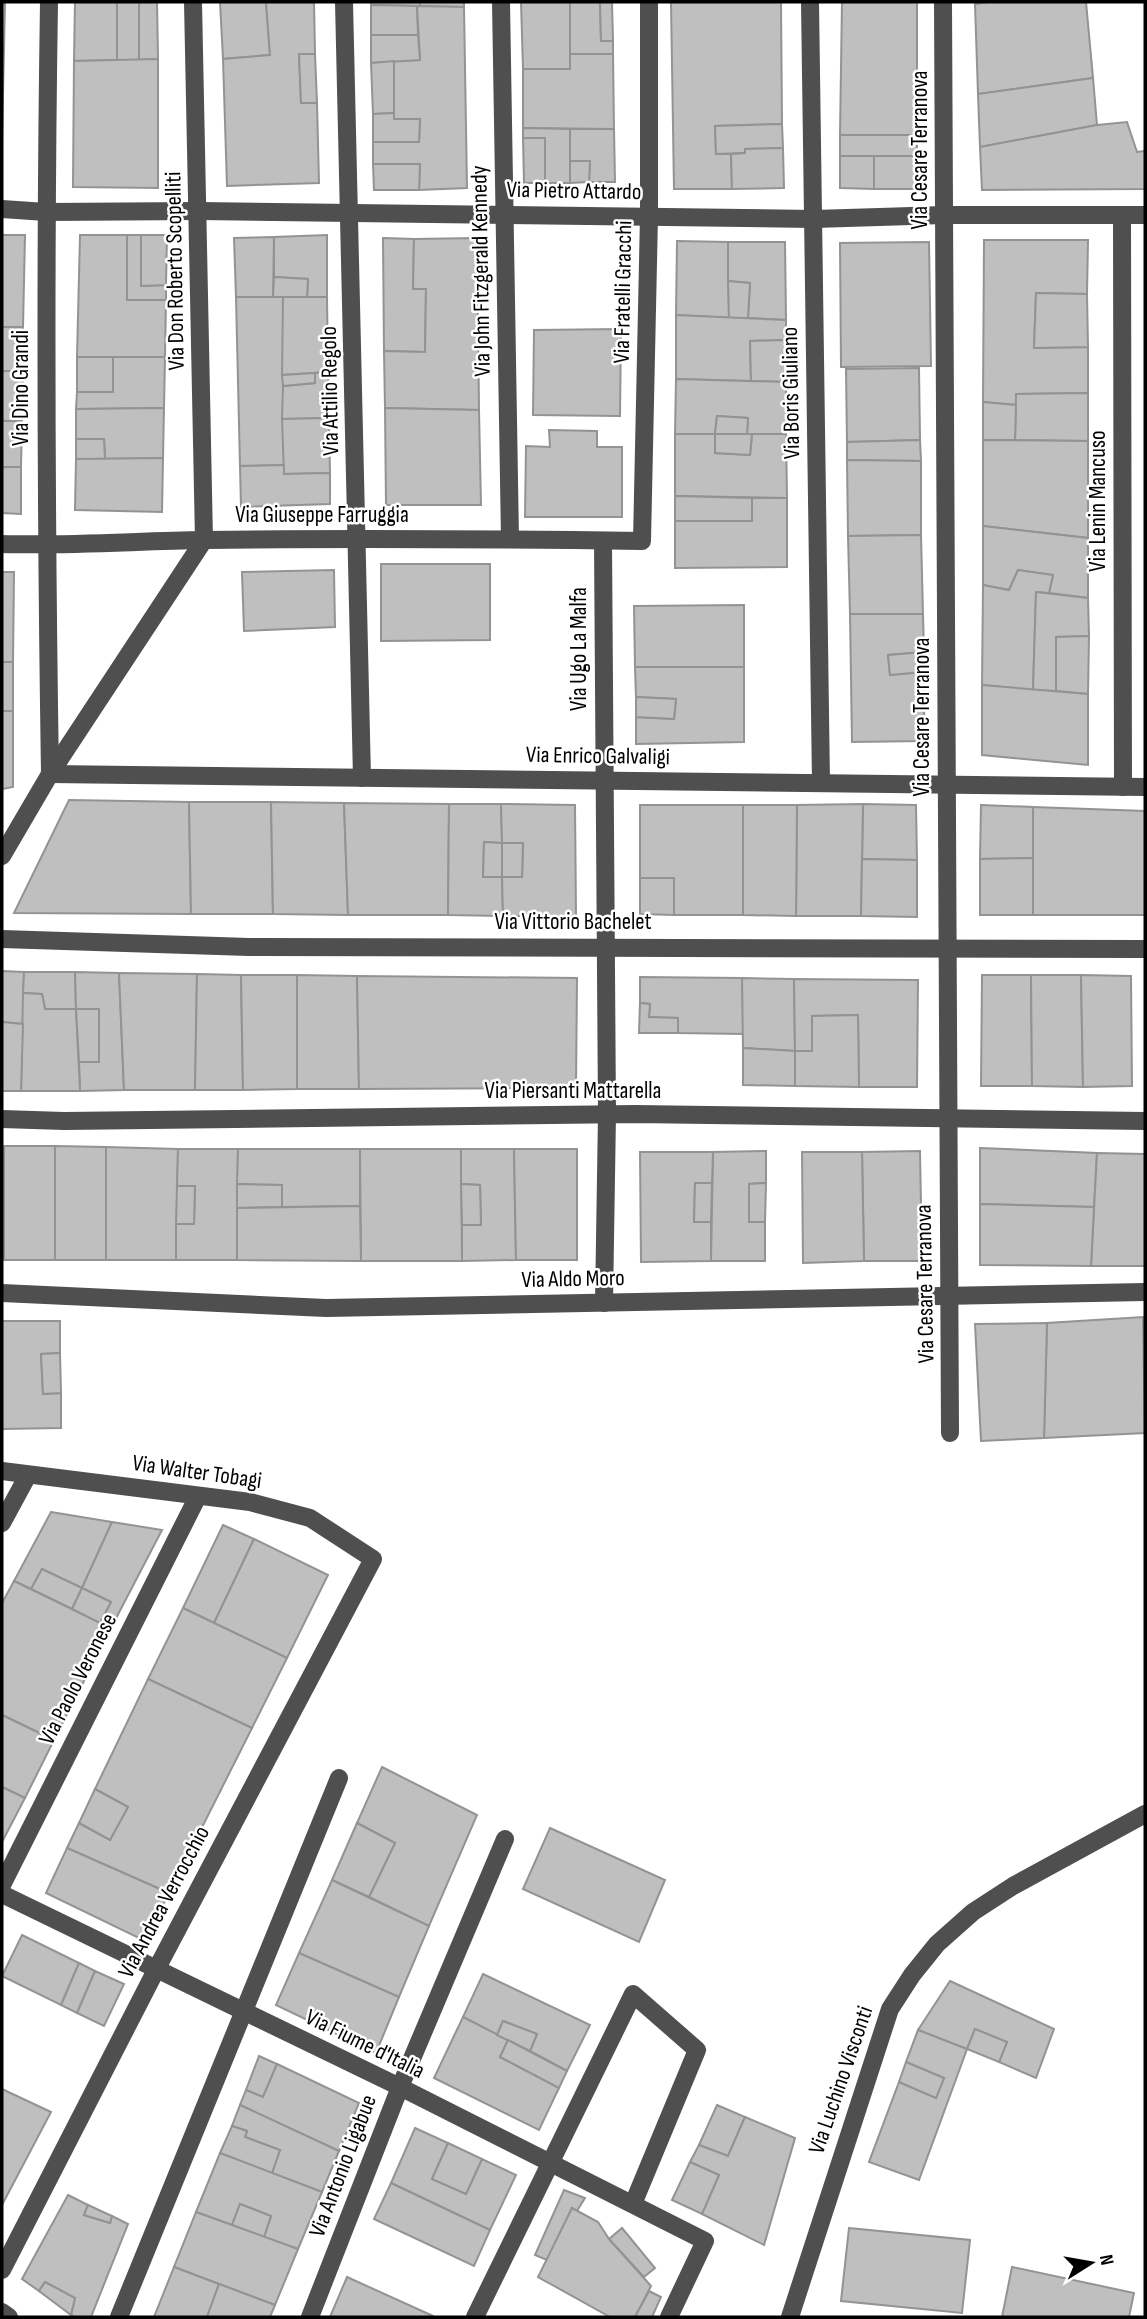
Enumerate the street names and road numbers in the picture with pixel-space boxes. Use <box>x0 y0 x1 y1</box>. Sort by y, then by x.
street label: Via Cesare Terranova <box>906 71 934 229</box>
street label: Via John Fitzgerald Kennedy <box>465 165 497 377</box>
street label: Via Don Roberto Scopelliti <box>159 171 191 371</box>
street label: Via Pietro Attardo <box>506 176 642 206</box>
street label: Via Fratelli Gracchi <box>608 220 638 364</box>
street label: Via Attilio Regolo <box>315 326 345 456</box>
street label: Via Boris Giuliano <box>776 327 806 459</box>
street label: Via Dino Grandi <box>7 330 35 446</box>
street label: Via Lenin Mancuso <box>1084 430 1112 572</box>
street label: Via Giuseppe Farruggia <box>235 501 409 529</box>
street label: Via Ugo La Malfa <box>565 587 593 711</box>
street label: Via Cesare Terranova <box>908 638 936 796</box>
street label: Via Enrico Galvaligi <box>526 741 670 771</box>
street label: Via Vittorio Bachelet <box>494 908 652 936</box>
street label: Via Piersanti Mattarella <box>485 1077 661 1105</box>
street label: Via Cesare Terranova <box>910 1204 940 1364</box>
street label: Via Aldo Moro <box>521 1264 625 1294</box>
street label: Via Walter Tobagi <box>131 1449 263 1495</box>
street label: Via Paolo Veronese <box>33 1609 123 1749</box>
street label: Via Andrea Verrocchio <box>112 1821 216 1983</box>
street label: Via Luchino Visconti <box>803 2002 879 2158</box>
street label: Via Fiume d'Italia <box>301 2003 429 2085</box>
street label: Via Antonio Ligabue <box>303 2091 383 2241</box>

